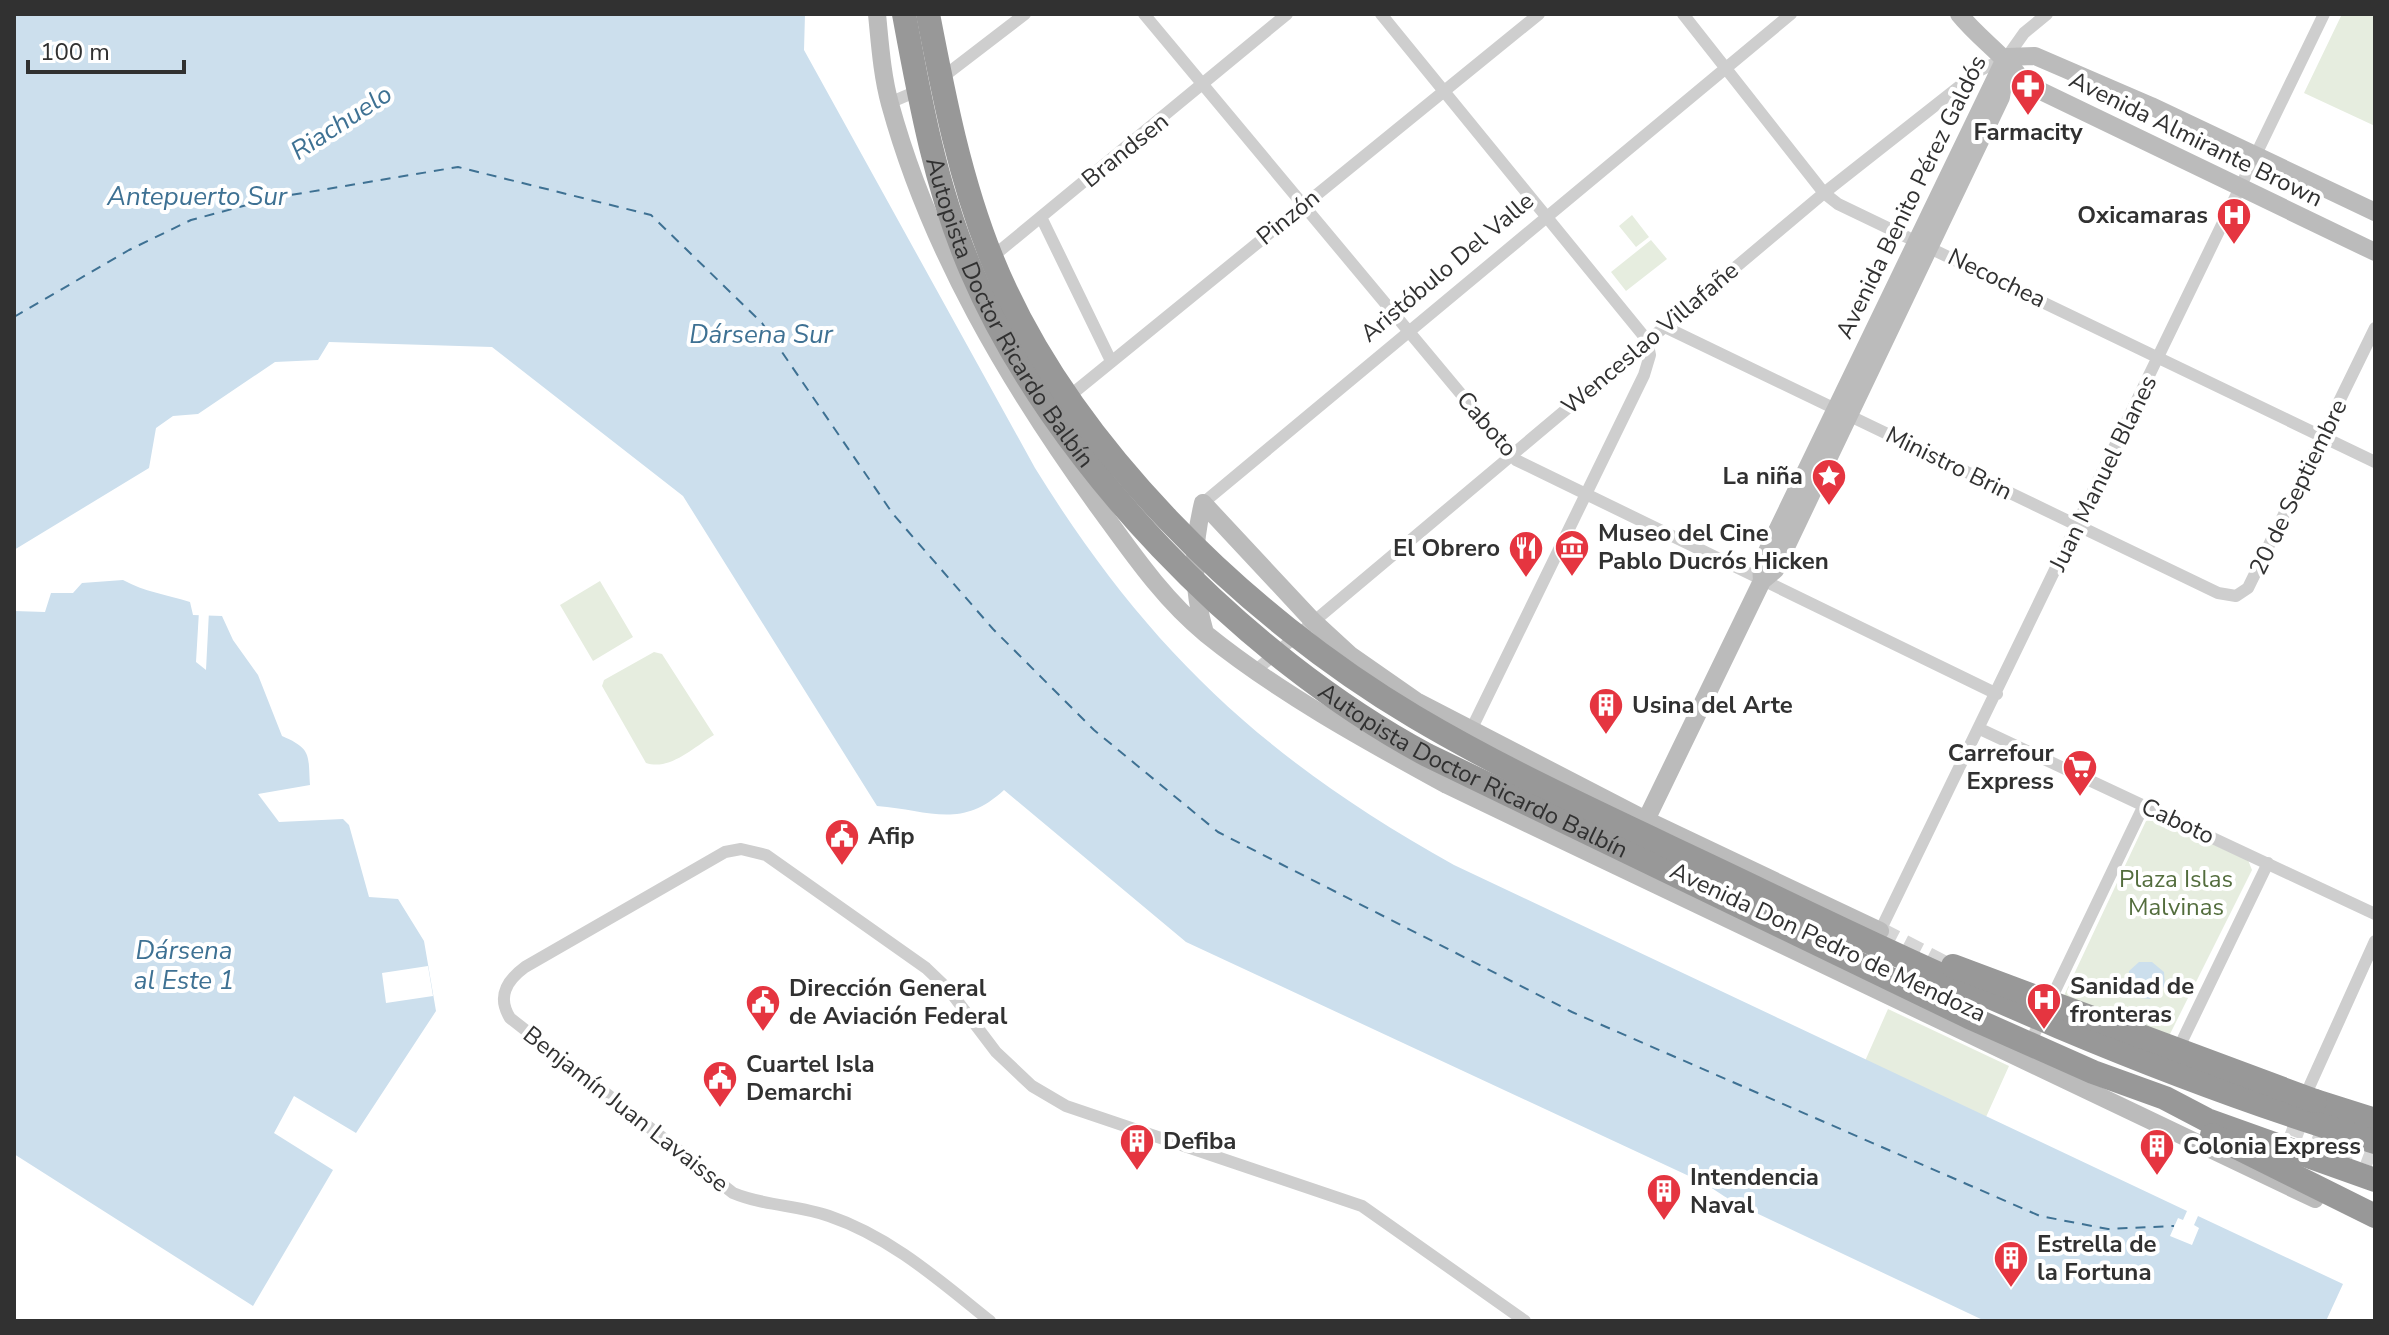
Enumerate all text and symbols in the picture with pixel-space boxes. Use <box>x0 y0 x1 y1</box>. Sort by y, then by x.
scale bar <box>28 24 184 74</box>
text: 100 m <box>40 36 110 68</box>
street label: Avenida Benito Pérez Galdós <box>1828 50 1994 344</box>
street label: Avenida Almirante Brown <box>2064 64 2328 214</box>
pharmacy icon: Farmacity <box>2009 67 2047 117</box>
water label: Riachuelo <box>284 77 399 168</box>
street label: Brandsen <box>1075 105 1175 195</box>
place label: Farmacity <box>1973 116 2083 148</box>
street label: Autopista Doctor Ricardo Balbín <box>918 154 1102 474</box>
water label: Antepuerto Sur <box>106 179 288 214</box>
street label: Pinzón <box>1250 182 1326 252</box>
street label: Aristóbulo Del Valle <box>1354 185 1540 349</box>
hospital icon: Oxicamaras <box>2215 196 2253 246</box>
place label: Oxicamaras <box>2077 199 2208 231</box>
street label: Necochea <box>1943 241 2051 315</box>
street label: Wenceslao Villafañe <box>1555 254 1745 422</box>
water label: Dársena Sur <box>689 317 834 352</box>
street label: Juan Manuel Blanes <box>2041 370 2164 577</box>
street label: Caboto <box>1450 384 1524 464</box>
street label: 20 de Septiembre <box>2242 394 2354 580</box>
street label: Ministro Brin <box>1880 419 2018 507</box>
place icon: La niña <box>1810 457 1848 507</box>
place label: La niña <box>1723 460 1803 492</box>
place label: Museo del Cine Pablo Ducrós Hicken <box>1598 517 1829 577</box>
museum icon: Museo del Cine Pablo Ducrós Hicken <box>1553 528 1591 578</box>
restaurant icon: El Obrero <box>1507 529 1545 579</box>
place label: El Obrero <box>1393 532 1500 564</box>
street label: Autopista Doctor Ricardo Balbín <box>1312 675 1633 866</box>
building icon: Usina del Arte <box>1587 686 1625 736</box>
place label: Usina del Arte <box>1632 689 1793 721</box>
place label: Carrefour Express <box>1948 737 2055 797</box>
supermarket icon: Carrefour Express <box>2061 748 2099 798</box>
street label: Caboto <box>2136 790 2220 852</box>
public building icon: Afip <box>823 817 861 867</box>
place label: Afip <box>868 820 915 852</box>
street label: Avenida Don Pedro de Mendoza <box>1665 855 1991 1029</box>
park label: Plaza Islas Malvinas <box>2119 863 2233 923</box>
water label: Dársena al Este 1 <box>134 933 234 998</box>
place label: Sanidad de fronteras <box>2070 970 2194 1030</box>
place label: Dirección General de Aviación Federal <box>789 972 1008 1032</box>
hospital icon: Sanidad de fronteras <box>2025 981 2063 1031</box>
public building icon: Dirección General de Aviación Federal <box>744 983 782 1033</box>
street label: Benjamín Juan Lavaisse <box>517 1019 735 1199</box>
place label: Cuartel Isla Demarchi <box>746 1048 875 1108</box>
public building icon: Cuartel Isla Demarchi <box>701 1059 739 1109</box>
building icon: Defiba <box>1118 1122 1156 1172</box>
place label: Defiba <box>1163 1125 1236 1157</box>
building icon: Colonia Express <box>2138 1127 2176 1177</box>
place label: Colonia Express <box>2183 1130 2361 1162</box>
place label: Intendencia Naval <box>1690 1161 1819 1221</box>
building icon: Intendencia Naval <box>1645 1172 1683 1222</box>
place label: Estrella de la Fortuna <box>2037 1228 2157 1288</box>
building icon: Estrella de la Fortuna <box>1992 1239 2030 1289</box>

